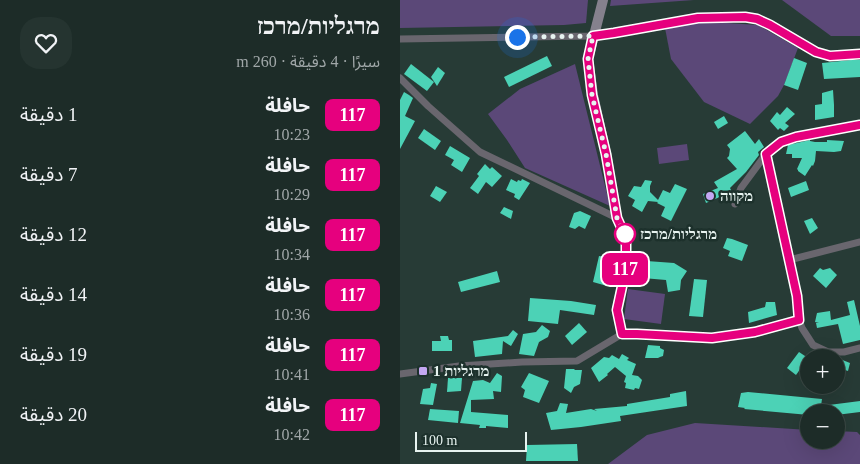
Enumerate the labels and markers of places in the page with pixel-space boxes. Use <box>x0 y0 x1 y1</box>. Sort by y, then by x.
place label: מקווה <box>720 188 753 204</box>
marker: מקווה <box>704 190 716 202</box>
marker: מרגליות/מרכז <box>614 223 636 245</box>
place label: מרגליות/מרכז <box>640 226 717 242</box>
place label: מרגליות 1 <box>433 363 490 379</box>
marker: מרגליות 1 <box>417 365 429 377</box>

